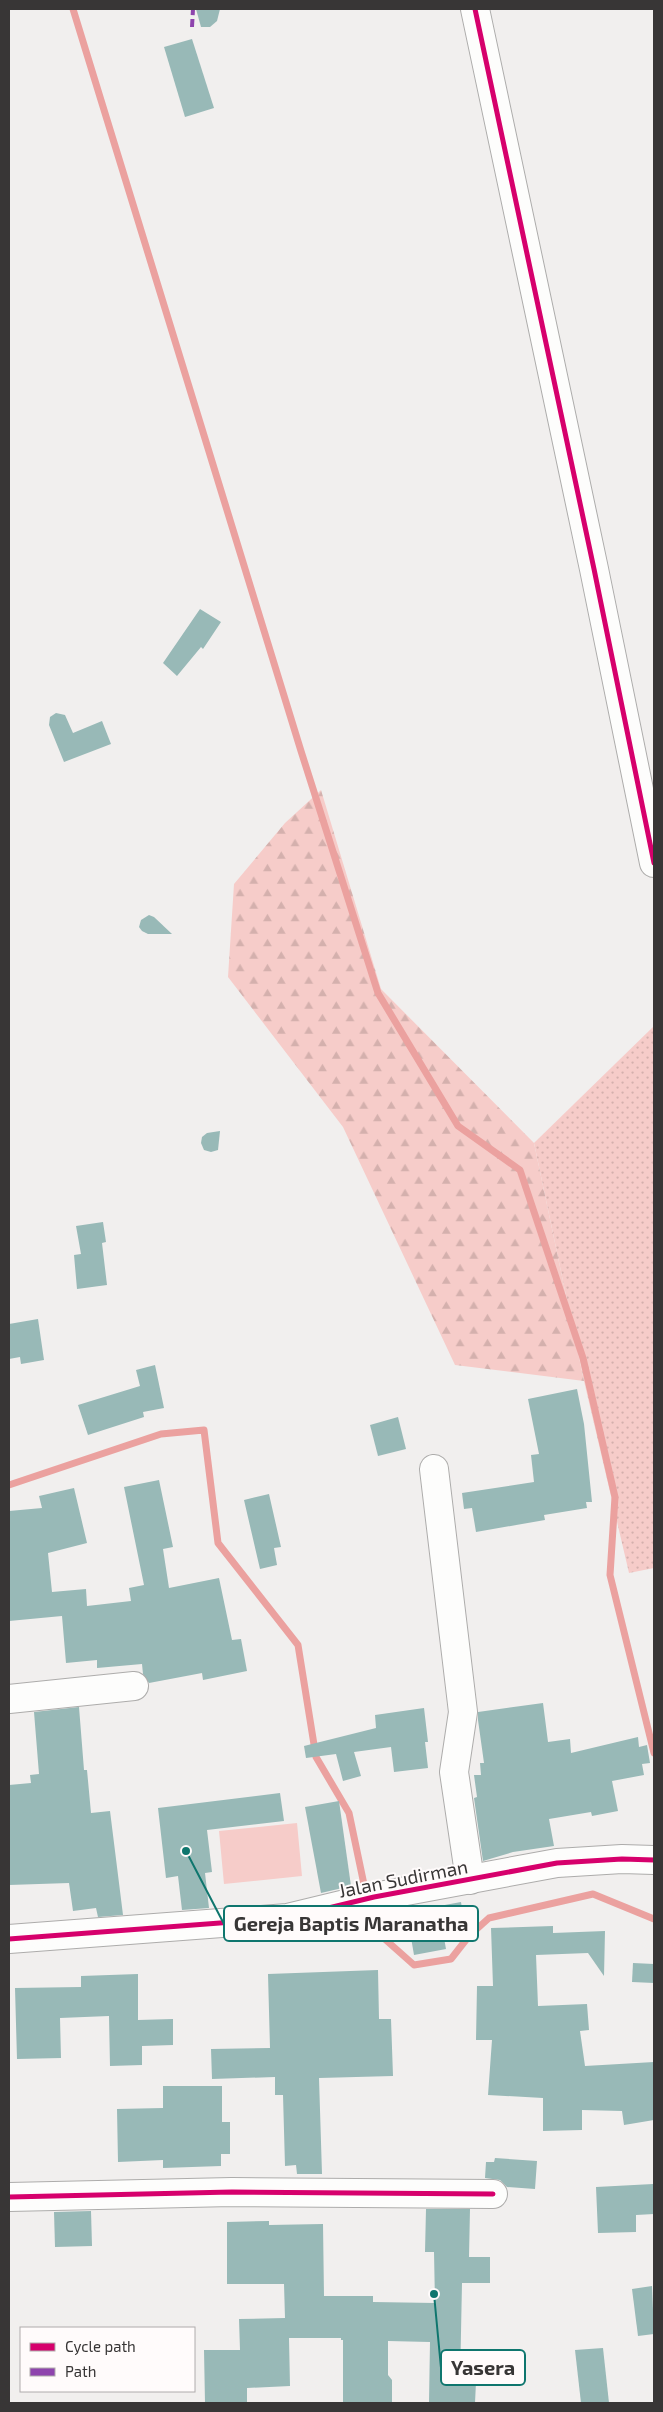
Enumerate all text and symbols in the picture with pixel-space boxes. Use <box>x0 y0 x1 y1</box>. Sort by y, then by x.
street label: Jalan Sudirman <box>336 1854 470 1902</box>
callout: Gereja Baptis Maranatha <box>224 1906 478 1941</box>
text: Gereja Baptis Maranatha <box>234 1911 468 1935</box>
legend <box>20 2327 195 2392</box>
text: Cycle path <box>65 2337 136 2355</box>
callout: Yasera <box>441 2350 525 2385</box>
text: Yasera <box>451 2355 515 2379</box>
text: Path <box>65 2362 96 2380</box>

